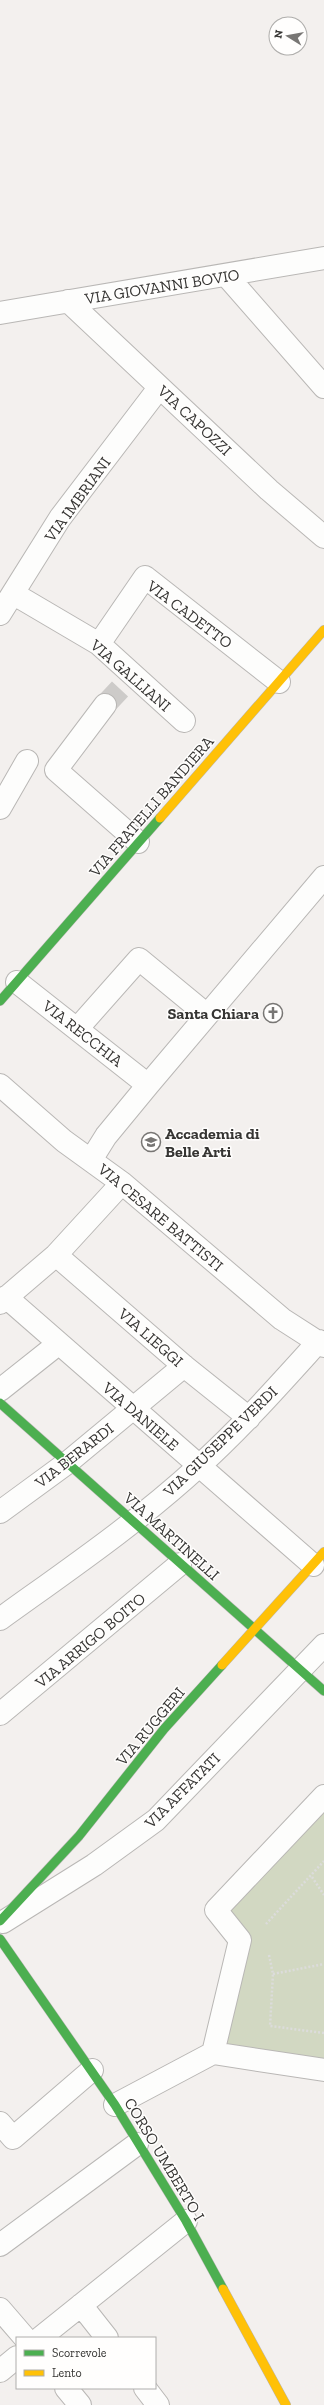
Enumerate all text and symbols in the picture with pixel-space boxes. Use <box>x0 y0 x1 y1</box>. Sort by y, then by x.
north arrow <box>268 16 308 56</box>
text: N <box>271 28 286 40</box>
street label: VIA GIOVANNI BOVIO <box>82 265 241 308</box>
street label: VIA CAPOZZI <box>153 381 236 459</box>
street label: VIA IMBRIANI <box>40 453 115 546</box>
street label: VIA CADETTO <box>143 576 236 653</box>
street label: VIA GALLIANI <box>86 635 175 715</box>
street label: VIA FRATELLI BANDIERA <box>84 732 218 881</box>
street label: VIA RECCHIA <box>38 996 127 1071</box>
church icon: Santa Chiara <box>262 1002 284 1024</box>
place label: Santa Chiara <box>167 1004 259 1023</box>
place label: Accademia di Belle Arti <box>165 1124 260 1161</box>
school or university icon: Accademia di Belle Arti <box>140 1131 162 1153</box>
street label: VIA CESARE BATTISTI <box>93 1159 227 1275</box>
street label: VIA LIEGGI <box>114 1303 187 1371</box>
street label: VIA DANIELE <box>98 1378 183 1455</box>
street label: VIA GIUSEPPE VERDI <box>159 1382 281 1501</box>
street label: VIA BERARDI <box>30 1419 117 1493</box>
street label: VIA MARTINELLI <box>119 1488 223 1584</box>
street label: VIA ARRIGO BOITO <box>31 1589 149 1693</box>
street label: VIA RUGGERI <box>111 1683 189 1770</box>
street label: VIA AFFATATI <box>140 1749 224 1833</box>
street label: CORSO UMBERTO I <box>120 2094 209 2224</box>
legend <box>16 2337 156 2389</box>
text: Scorrevole <box>52 2346 107 2360</box>
text: Lento <box>52 2366 82 2380</box>

